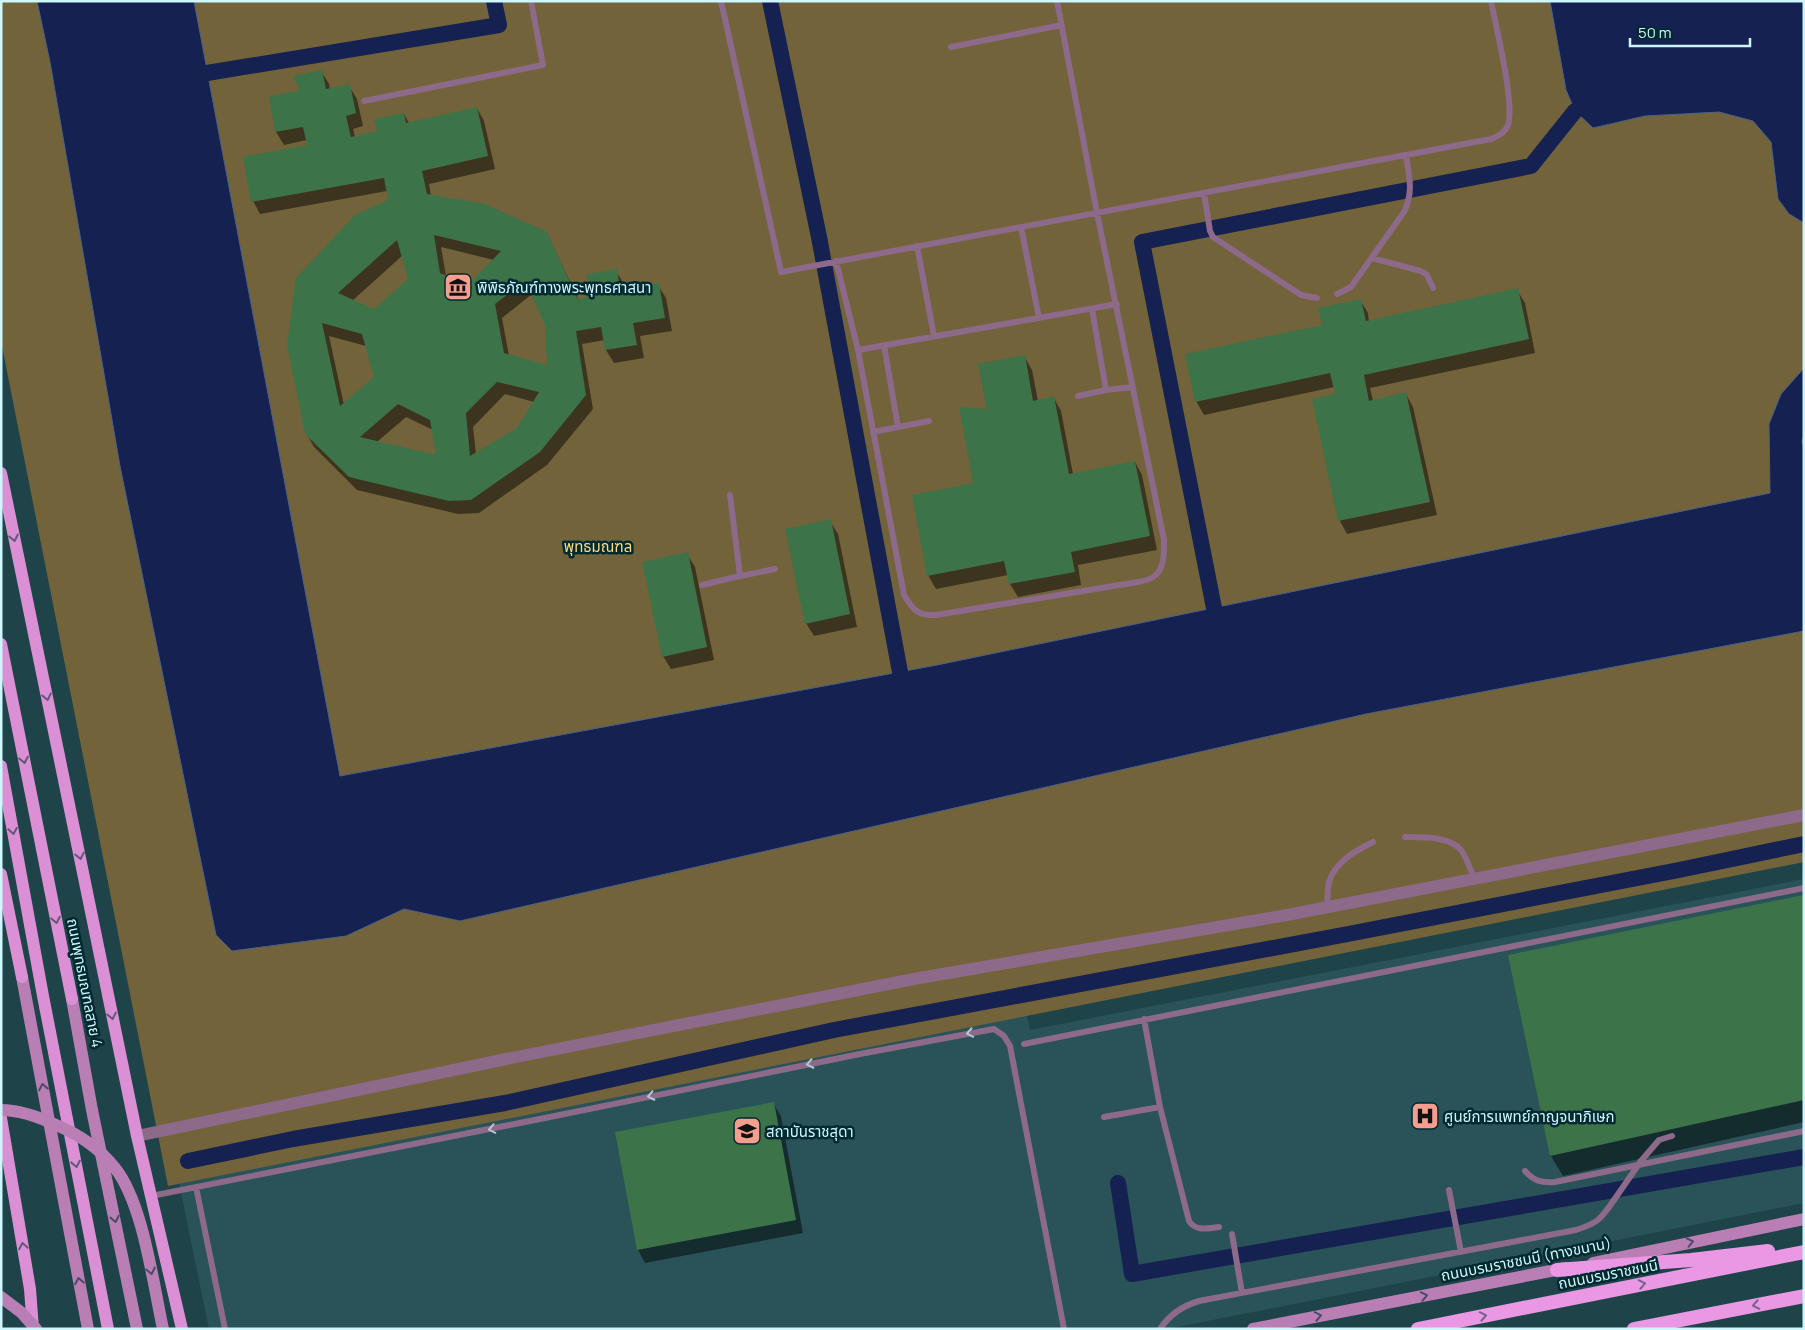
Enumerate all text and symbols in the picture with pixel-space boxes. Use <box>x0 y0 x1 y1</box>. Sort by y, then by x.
scale bar <box>1630 15 1750 47</box>
text: 50 m <box>1638 22 1672 43</box>
museum icon: พิพิธภัณฑ์ทางพระพุทธศาสนา <box>443 272 473 302</box>
place label: พิพิธภัณฑ์ทางพระพุทธศาสนา <box>477 277 651 298</box>
one-way arrow <box>9 534 19 542</box>
park label: พุทธมณฑล <box>564 536 632 557</box>
one-way arrow <box>41 693 52 702</box>
one-way arrow <box>19 756 29 765</box>
one-way arrow <box>8 827 18 836</box>
one-way arrow <box>74 852 84 861</box>
one-way arrow <box>50 915 61 924</box>
street label: ถนนพุทธมณฑลสาย 4 <box>62 917 108 1050</box>
one-way arrow <box>106 1011 117 1020</box>
one-way arrow <box>965 1027 974 1037</box>
one-way arrow <box>806 1058 815 1069</box>
one-way arrow <box>38 1082 48 1091</box>
one-way arrow <box>647 1091 655 1101</box>
hospital icon: ศูนย์การแพทย์กาญจนาภิเษก <box>1410 1101 1440 1131</box>
place label: ศูนย์การแพทย์กาญจนาภิเษก <box>1444 1106 1615 1127</box>
school or university icon: สถาบันราชสุดา <box>732 1116 762 1146</box>
place label: สถาบันราชสุดา <box>766 1121 854 1142</box>
one-way arrow <box>487 1123 496 1133</box>
one-way arrow <box>71 1159 81 1168</box>
one-way arrow <box>109 1214 119 1223</box>
street label: ถนนบรมราชชนนี (ทางขนาน) <box>1439 1234 1613 1284</box>
one-way arrow <box>1686 1238 1695 1248</box>
one-way arrow <box>18 1241 28 1250</box>
street label: ถนนบรมราชชนนี <box>1557 1255 1659 1293</box>
one-way arrow <box>145 1267 155 1276</box>
one-way arrow <box>74 1276 85 1285</box>
one-way arrow <box>1638 1279 1647 1289</box>
one-way arrow <box>1420 1291 1429 1301</box>
one-way arrow <box>1751 1299 1760 1310</box>
one-way arrow <box>1314 1311 1323 1322</box>
one-way arrow <box>1479 1311 1488 1321</box>

